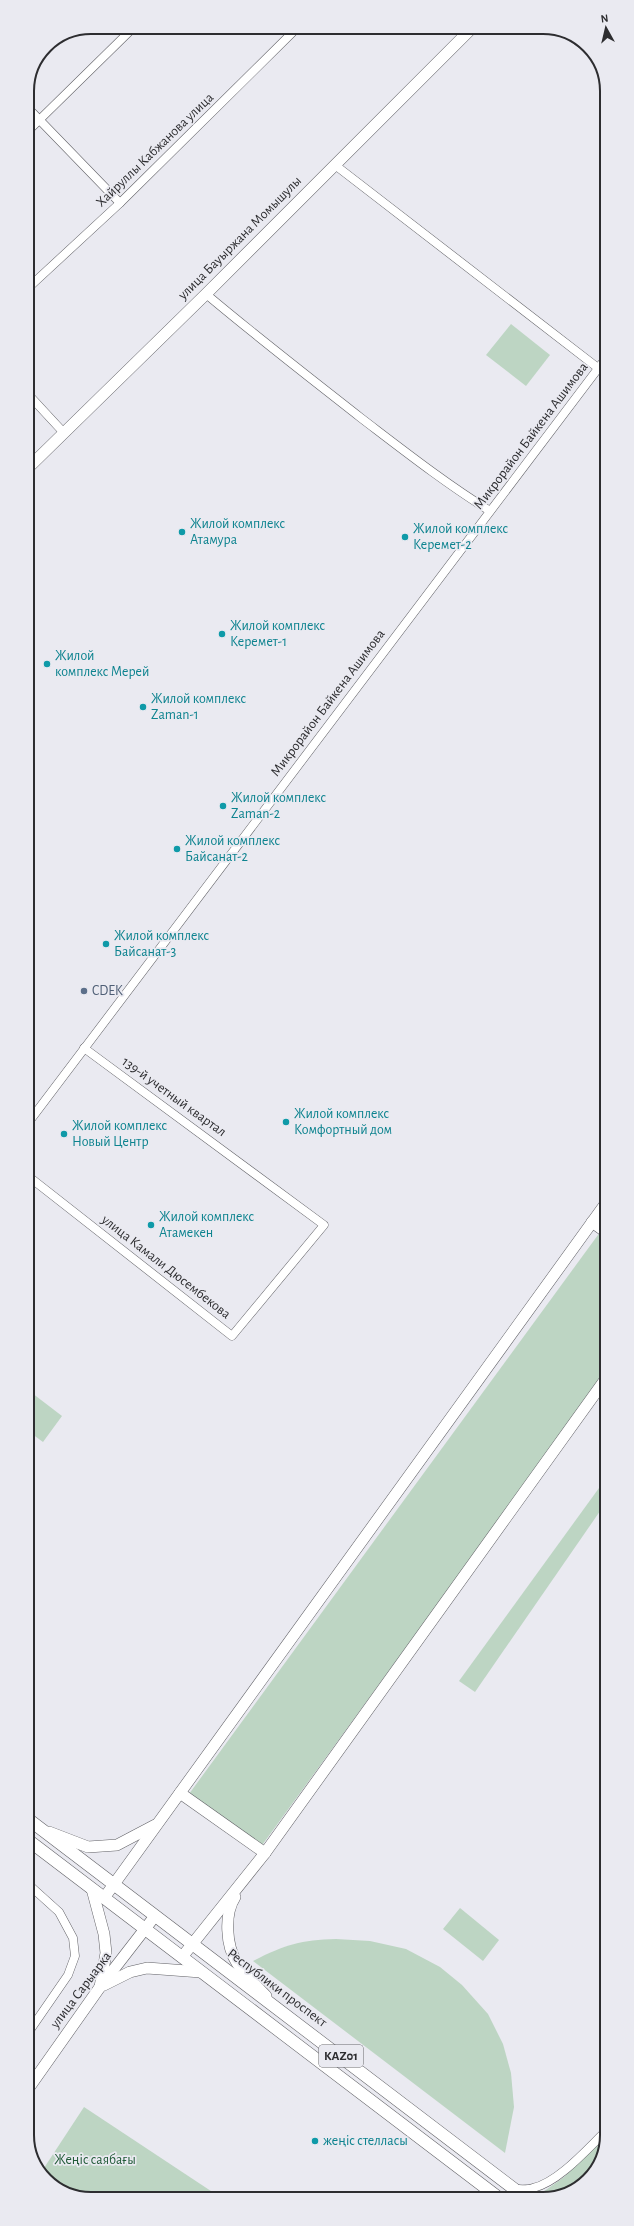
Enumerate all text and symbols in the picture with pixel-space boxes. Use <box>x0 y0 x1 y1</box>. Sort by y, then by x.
north arrow <box>586 8 626 48</box>
text: N <box>600 13 609 25</box>
street label: Хайруллы Кабжанова улица <box>94 90 217 210</box>
street label: улица Бауыржана Момышулы <box>175 174 304 303</box>
street label: Микрорайон Байкена Ашимова <box>471 360 591 512</box>
place label: Жилой комплекс Атамура <box>190 517 286 547</box>
place label: Жилой комплекс Керемет-2 <box>413 522 509 552</box>
marker: Жилой комплекс Атамура <box>177 527 187 537</box>
marker: Жилой комплекс Керемет-2 <box>400 532 410 542</box>
place label: Жилой комплекс Керемет-1 <box>230 619 326 649</box>
street label: Микрорайон Байкена Ашимова <box>268 627 388 779</box>
marker: Жилой комплекс Керемет-1 <box>217 629 227 639</box>
place label: Жилой комплекс Мерей <box>55 649 149 679</box>
marker: Жилой комплекс Мерей <box>42 659 52 669</box>
place label: Жилой комплекс Zaman-1 <box>151 692 247 722</box>
marker: Жилой комплекс Zaman-1 <box>138 702 148 712</box>
place label: Жилой комплекс Zaman-2 <box>231 791 327 821</box>
marker: Жилой комплекс Zaman-2 <box>218 801 228 811</box>
place label: Жилой комплекс Байсанат-2 <box>185 834 281 864</box>
marker: Жилой комплекс Байсанат-2 <box>172 844 182 854</box>
place label: Жилой комплекс Байсанат-3 <box>114 929 210 959</box>
marker: Жилой комплекс Байсанат-3 <box>101 939 111 949</box>
place label: CDEK <box>92 984 123 998</box>
marker: CDEK <box>79 986 89 996</box>
street label: 139-й учетный квартал <box>119 1055 229 1139</box>
place label: Жилой комплекс Комфортный дом <box>294 1107 392 1137</box>
marker: Жилой комплекс Комфортный дом <box>281 1117 291 1127</box>
place label: Жилой комплекс Новый Центр <box>72 1119 168 1149</box>
marker: Жилой комплекс Новый Центр <box>59 1129 69 1139</box>
place label: Жилой комплекс Атамекен <box>159 1210 255 1240</box>
street label: улица Камали Дюсембекова <box>98 1212 233 1322</box>
marker: Жилой комплекс Атамекен <box>146 1220 156 1230</box>
street label: Республики проспект <box>225 1946 330 2030</box>
street label: улица Сарыарка <box>47 1949 114 2032</box>
road number: KАZ01 <box>319 2045 363 2067</box>
place label: жеңіс стелласы <box>323 2134 408 2148</box>
marker: жеңіс стелласы <box>310 2136 320 2146</box>
park label: Жеңіс саябағы <box>54 2153 136 2167</box>

